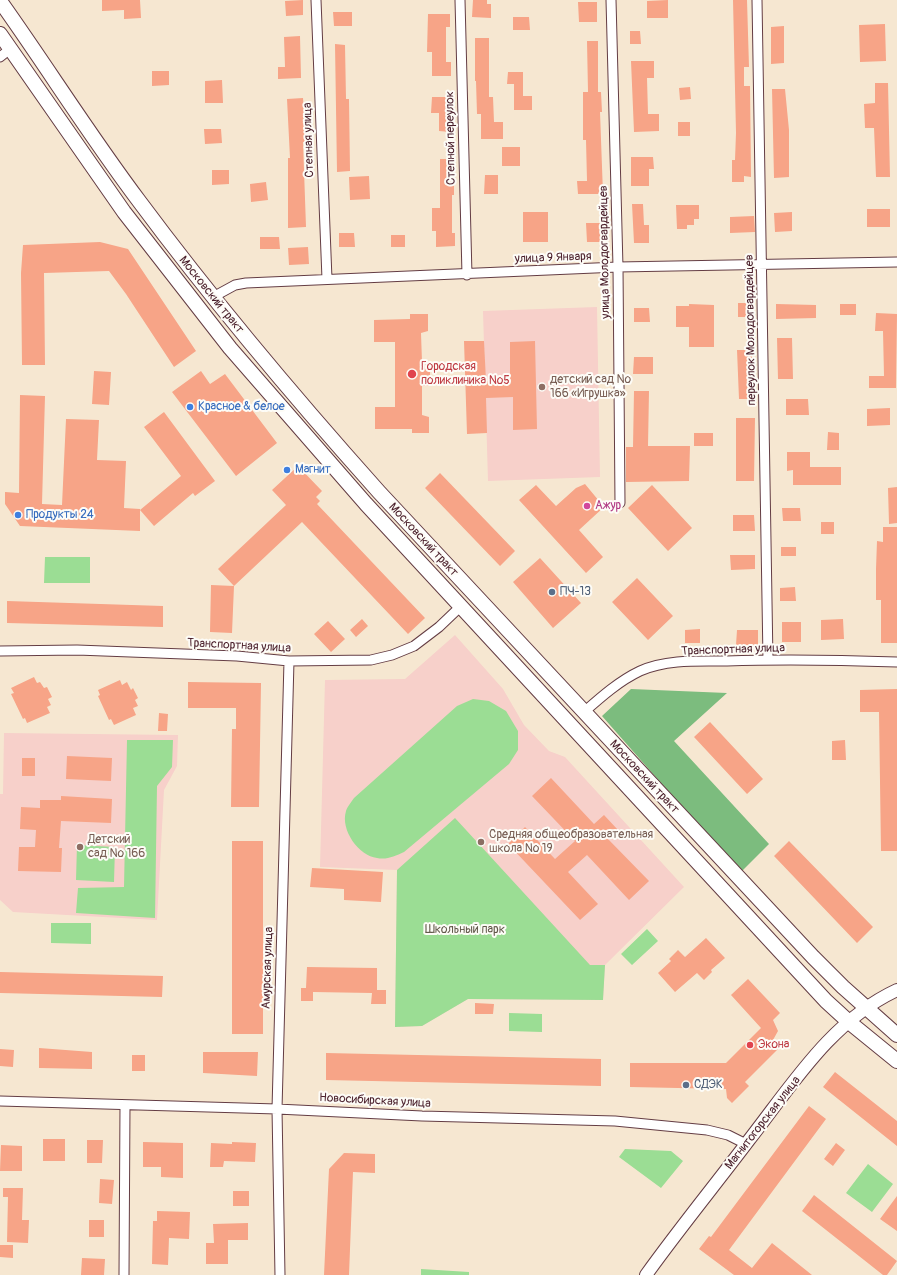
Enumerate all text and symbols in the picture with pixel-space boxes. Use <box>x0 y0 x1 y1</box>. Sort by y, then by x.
street label: Степной переулок <box>443 91 459 185</box>
street label: Степная улица <box>300 102 318 178</box>
street label: улица Молодогвардейцев <box>597 185 613 319</box>
street label: улица 9 Января <box>514 249 592 267</box>
street label: Московский тракт <box>175 253 247 337</box>
street label: переулок Молодогвардейцев <box>742 254 760 406</box>
place label: Городская поликлиника №5 <box>421 360 510 388</box>
marker: Городская поликлиника №5 <box>406 368 418 380</box>
place label: детский сад № 166 «Игрушка» <box>550 373 631 401</box>
marker: детский сад № 166 «Игрушка» <box>537 382 547 392</box>
place label: Красное & белое <box>198 400 285 414</box>
marker: Красное & белое <box>185 402 195 412</box>
place label: Магнит <box>295 463 331 477</box>
marker: Магнит <box>282 465 292 475</box>
place label: Ажур <box>595 499 621 513</box>
street label: Московский тракт <box>385 500 461 580</box>
marker: Ажур <box>582 501 592 511</box>
place label: Продукты 24 <box>26 508 94 522</box>
marker: Продукты 24 <box>13 510 23 520</box>
place label: ПЧ-13 <box>560 585 591 599</box>
marker: ПЧ-13 <box>547 587 557 597</box>
street label: Транспортная улица <box>187 636 291 656</box>
street label: Транспортная улица <box>681 641 785 659</box>
street label: Московский тракт <box>606 737 682 817</box>
place label: Средняя общеобразовательная школа № 19 <box>489 828 653 856</box>
place label: Детский сад № 166 <box>88 833 145 861</box>
marker: Средняя общеобразовательная школа № 19 <box>476 837 486 847</box>
marker: Детский сад № 166 <box>75 842 85 852</box>
park label: Школьный парк <box>425 923 505 937</box>
street label: Амурская улица <box>259 927 277 1009</box>
place label: Экона <box>758 1038 789 1052</box>
marker: Экона <box>745 1040 755 1050</box>
street label: Магнитогорская улица <box>722 1074 804 1172</box>
place label: СДЭК <box>694 1078 723 1092</box>
marker: СДЭК <box>681 1080 691 1090</box>
street label: Новосибирская улица <box>319 1091 431 1111</box>

